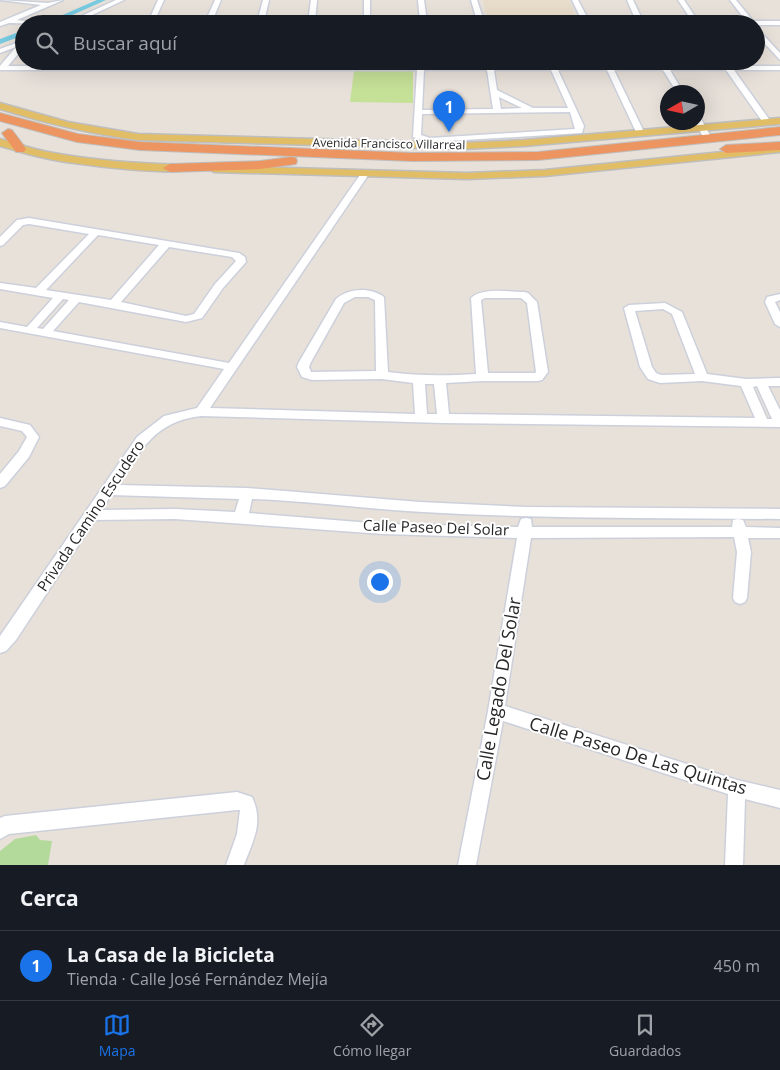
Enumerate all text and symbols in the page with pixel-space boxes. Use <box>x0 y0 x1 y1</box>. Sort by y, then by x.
search box <box>15 15 765 70</box>
icon: search <box>33 29 61 57</box>
text: Buscar aquí <box>73 30 177 56</box>
north arrow <box>660 85 705 130</box>
pin: 1 <box>433 91 465 132</box>
street label: Avenida Francisco Villarreal <box>313 134 465 153</box>
street label: Privada Camino Escudero <box>32 436 148 595</box>
street label: Calle Paseo Del Solar <box>363 514 509 540</box>
your location <box>367 569 393 595</box>
street label: Calle Legado Del Solar <box>470 595 526 782</box>
street label: Calle Paseo De Las Quintas <box>527 710 750 800</box>
text: Cerca <box>20 884 79 912</box>
text: La Casa de la Bicicleta <box>67 942 275 968</box>
text: 1 <box>31 955 41 977</box>
text: 450 m <box>714 955 760 977</box>
text: Tienda · Calle José Fernández Mejía <box>67 968 328 990</box>
tab: Mapa <box>99 1011 136 1060</box>
tab: Cómo llegar <box>333 1011 411 1060</box>
tab: Guardados <box>609 1011 681 1060</box>

